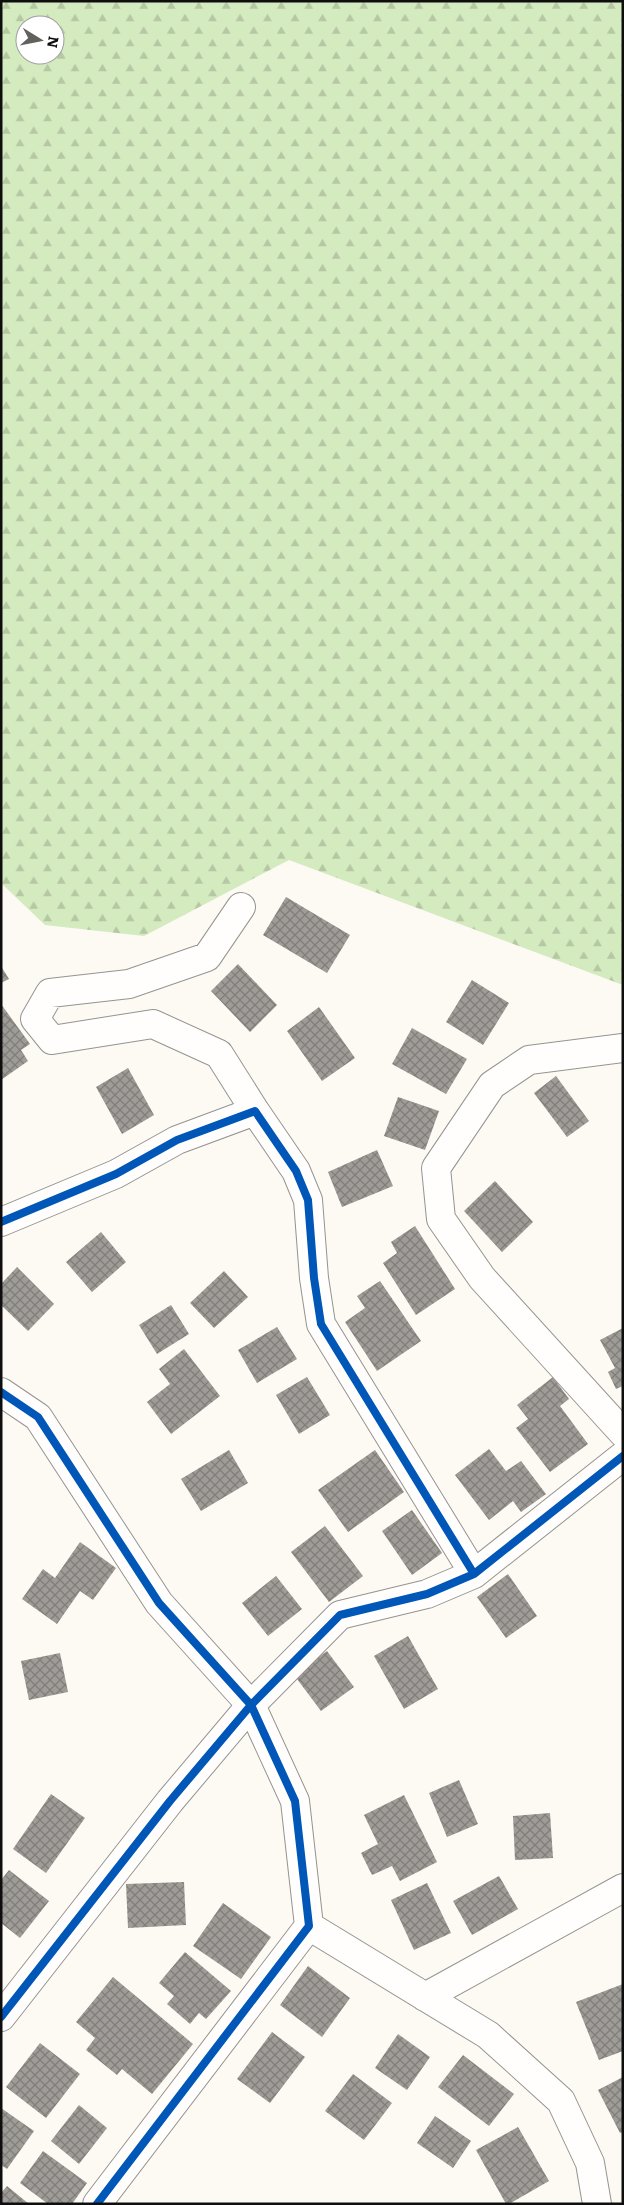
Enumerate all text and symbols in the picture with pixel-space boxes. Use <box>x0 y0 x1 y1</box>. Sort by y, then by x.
north arrow <box>15 15 65 65</box>
text: N <box>43 35 65 50</box>

